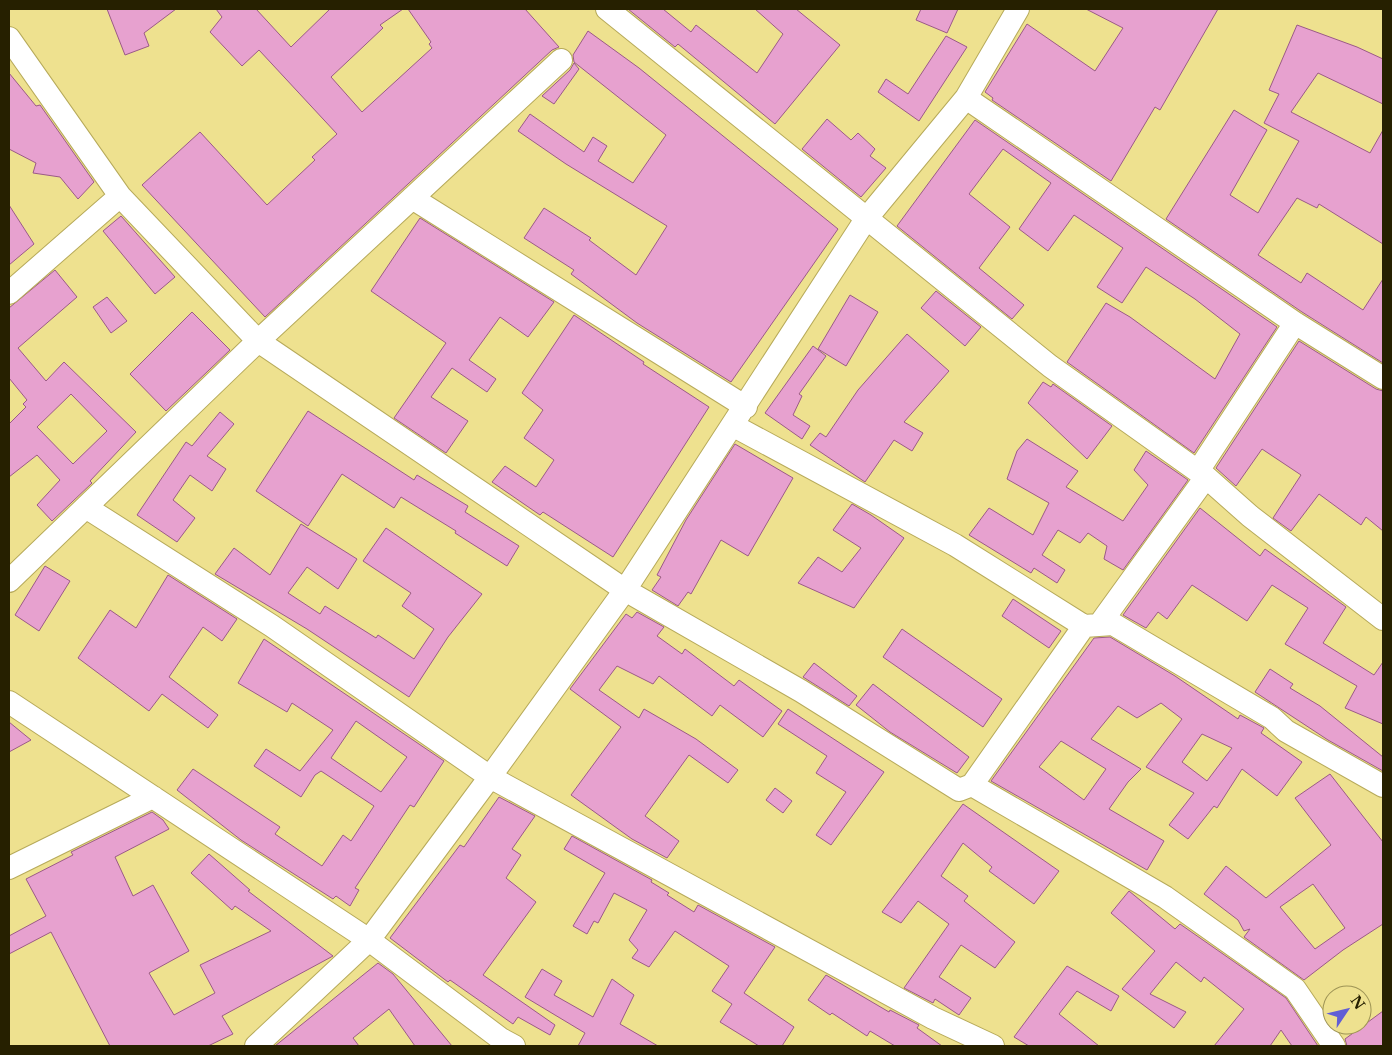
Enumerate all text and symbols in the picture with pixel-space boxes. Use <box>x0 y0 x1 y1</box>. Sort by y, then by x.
north arrow <box>1322 985 1372 1035</box>
text: N <box>1346 992 1369 1013</box>

